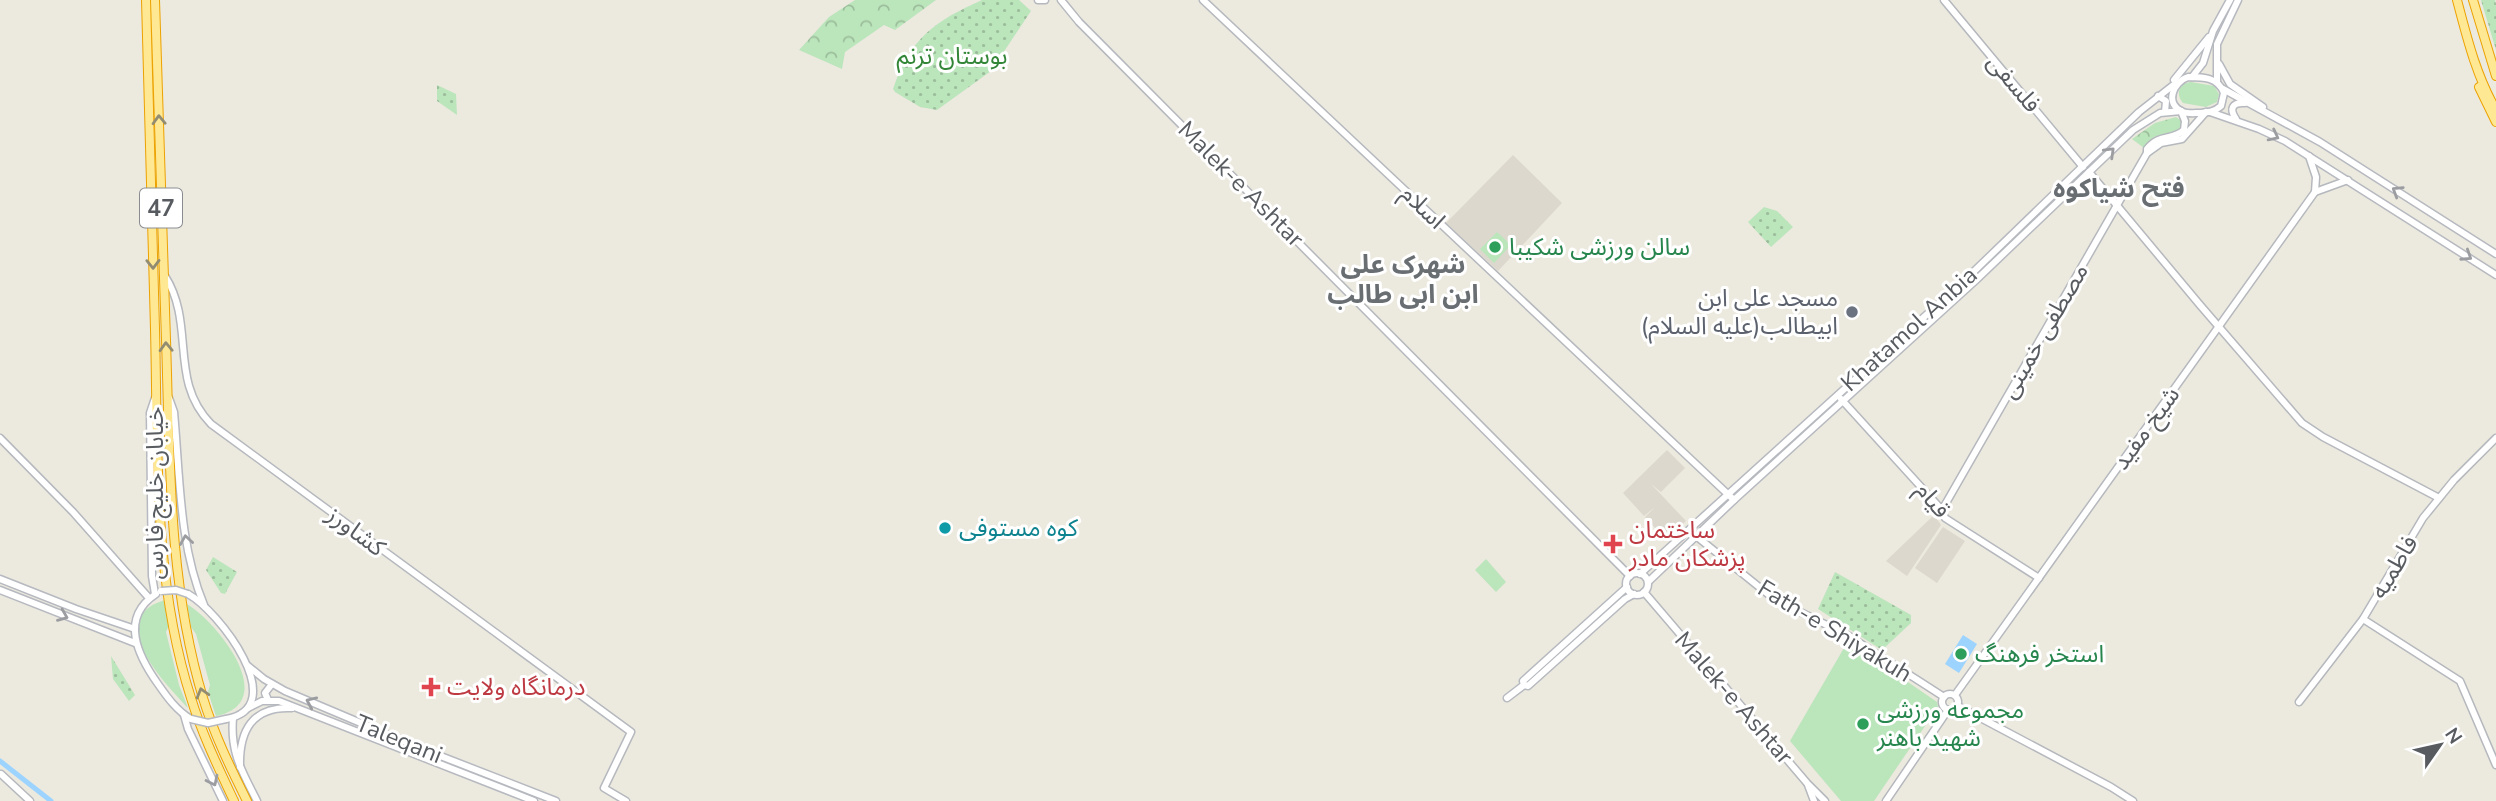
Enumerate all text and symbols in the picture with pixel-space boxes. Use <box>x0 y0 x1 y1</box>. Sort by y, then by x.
park label: بوستان ترنم <box>896 40 1008 73</box>
street label: فلسفی <box>1980 47 2048 119</box>
one-way arrow <box>151 114 166 125</box>
street label: Malek-e Ashtar <box>1171 114 1311 254</box>
one-way arrow <box>2267 127 2279 141</box>
one-way arrow <box>2102 147 2115 160</box>
district label: فتح شیاکوه <box>2053 171 2185 207</box>
street label: اسلام <box>1392 178 1452 237</box>
one-way arrow <box>2392 186 2405 199</box>
road number: 47 <box>140 188 182 228</box>
place label: سالن ورزشی شکیبا <box>1509 231 1690 263</box>
marker: سالن ورزشی شکیبا <box>1487 239 1503 255</box>
district label: شهرک علی ابن ابی طالب <box>1327 247 1479 312</box>
one-way arrow <box>2459 248 2472 261</box>
street label: مصطفی خمینی <box>1992 258 2096 404</box>
one-way arrow <box>145 259 161 270</box>
street label: Khatamol Anbia <box>1834 259 1984 399</box>
place label: مسجد علی ابن ابیطالب(علیه السلام) <box>1641 282 1838 344</box>
marker: مسجد علی ابن ابیطالب(علیه السلام) <box>1844 304 1860 320</box>
one-way arrow <box>158 341 174 352</box>
street label: شیخ مفید <box>2105 380 2188 477</box>
street label: خیابان خلیج فارس <box>139 407 172 579</box>
street label: قیام <box>1907 475 1958 526</box>
street label: کشاورز <box>319 498 393 564</box>
place label: کوه مستوفی <box>959 512 1079 544</box>
place label: ساختمان پزشکان مادر <box>1628 514 1745 574</box>
marker: کوه مستوفی <box>937 520 953 536</box>
street label: فاطمیه <box>2363 529 2425 605</box>
one-way arrow <box>179 534 194 546</box>
marker: ساختمان پزشکان مادر <box>1603 534 1623 554</box>
street label: Fath-e Shiyakuh <box>1752 572 1918 690</box>
one-way arrow <box>57 607 69 621</box>
street label: Malek-e Ashtar <box>1667 625 1801 771</box>
place label: استخر فرهنگ <box>1975 638 2104 670</box>
marker: استخر فرهنگ <box>1953 646 1969 662</box>
place label: درمانگاه ولایت <box>447 671 586 703</box>
marker: درمانگاه ولایت <box>421 677 441 697</box>
one-way arrow <box>195 687 210 699</box>
place label: مجموعه ورزشی شهید باهنر <box>1876 694 2024 754</box>
one-way arrow <box>305 696 318 710</box>
street label: Taleqani <box>351 707 447 771</box>
north arrow <box>2405 710 2475 780</box>
marker: مجموعه ورزشی شهید باهنر <box>1855 716 1871 732</box>
text: N <box>2439 723 2468 749</box>
one-way arrow <box>205 773 219 786</box>

